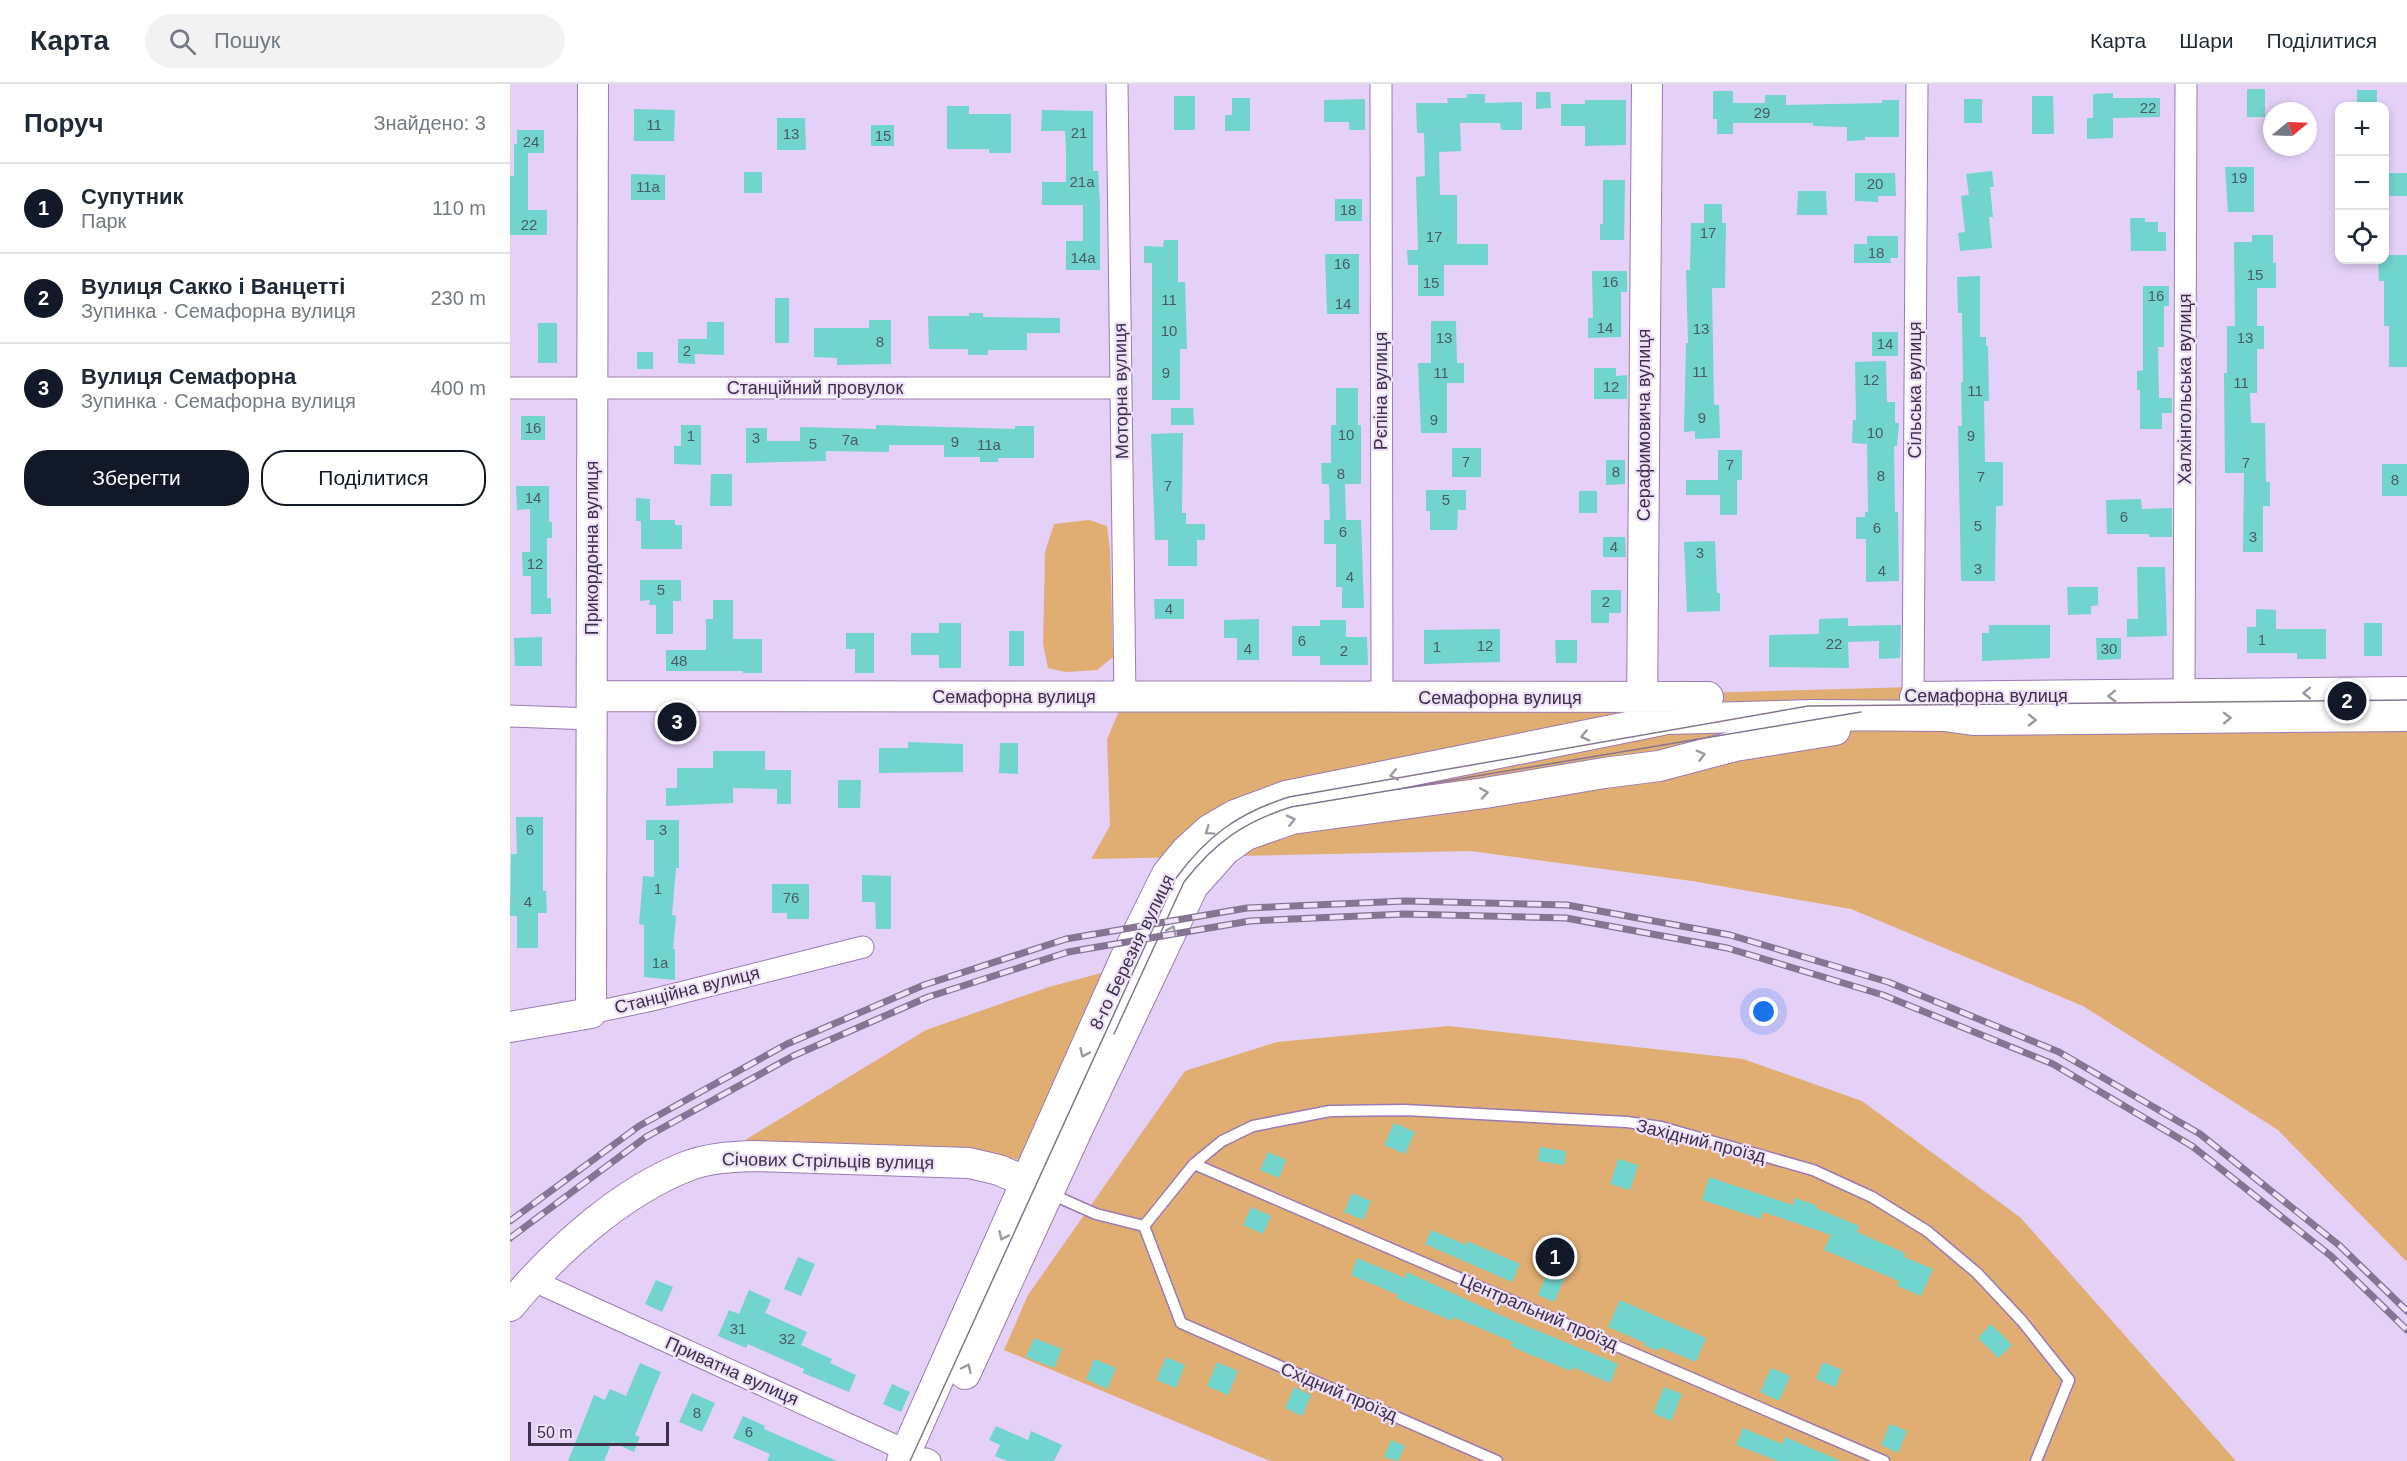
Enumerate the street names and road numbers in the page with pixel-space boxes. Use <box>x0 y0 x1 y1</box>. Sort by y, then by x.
street label: Халхінгольська вулиця <box>2175 293 2195 485</box>
street label: Сільська вулиця <box>1905 322 1925 458</box>
street label: Моторна вулиця <box>1110 323 1132 459</box>
street label: Серафимовича вулиця <box>1634 329 1654 521</box>
street label: Рєпіна вулиця <box>1371 332 1391 450</box>
street label: Станційний провулок <box>727 378 903 398</box>
street label: Прикордонна вулиця <box>582 461 602 635</box>
street label: Семафорна вулиця <box>1904 686 2068 706</box>
street label: Семафорна вулиця <box>932 687 1096 707</box>
street label: Семафорна вулиця <box>1418 688 1582 708</box>
street label: 8-го Березня вулиця <box>1086 871 1178 1033</box>
street label: Станційна вулиця <box>612 962 762 1018</box>
street label: Західний проїзд <box>1634 1115 1768 1167</box>
street label: Січових Стрільців вулиця <box>722 1149 934 1173</box>
street label: Центральний проїзд <box>1457 1270 1621 1355</box>
street label: Приватна вулиця <box>662 1333 802 1409</box>
street label: Східний проїзд <box>1278 1358 1401 1426</box>

